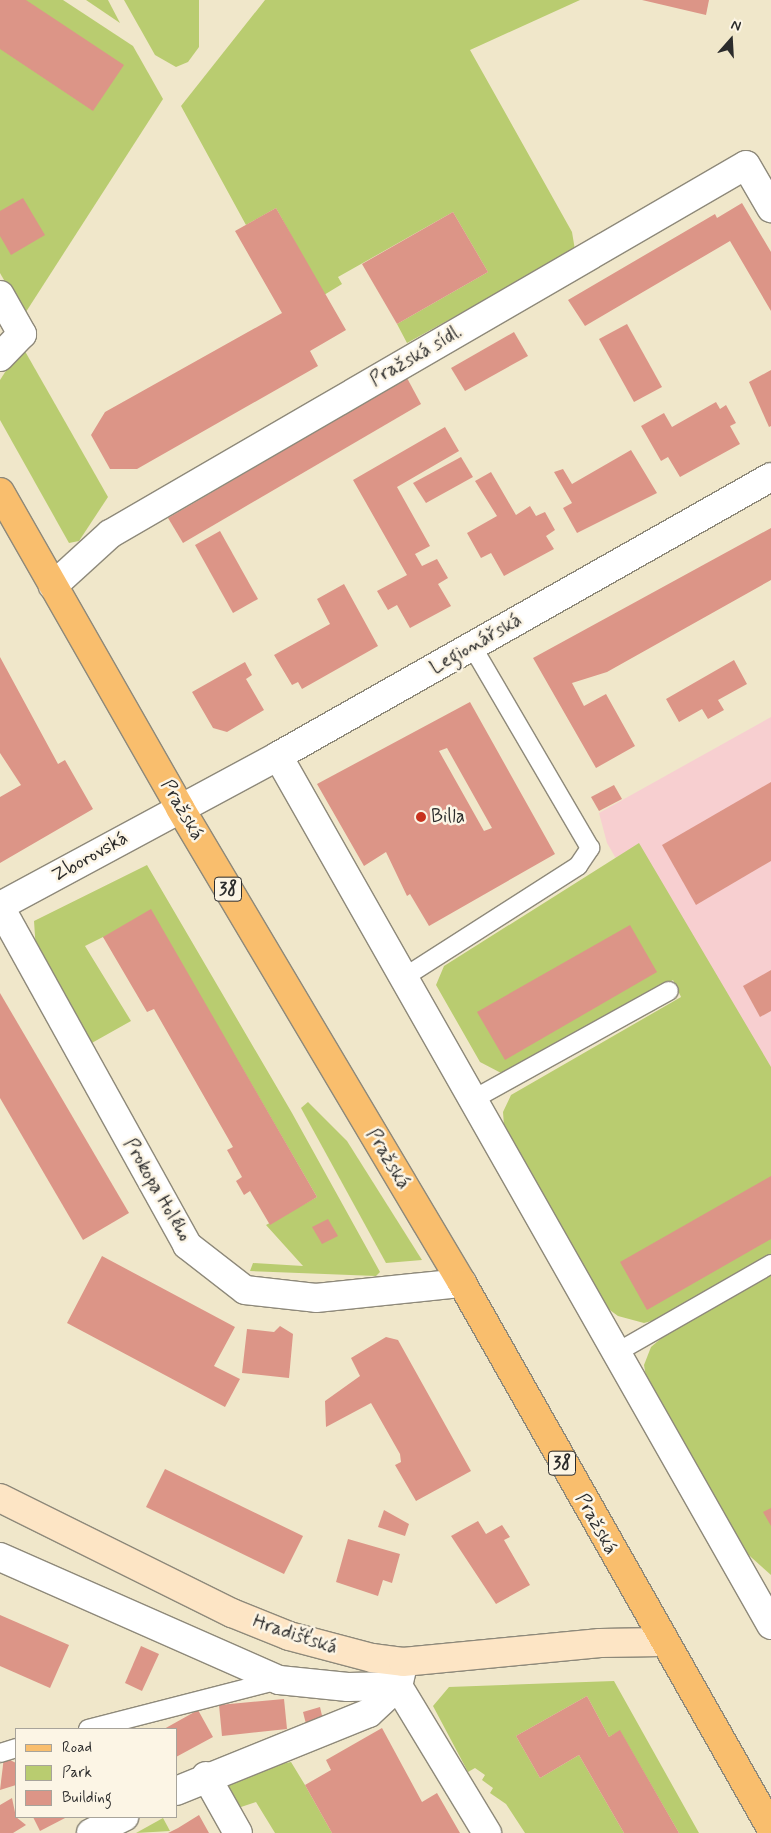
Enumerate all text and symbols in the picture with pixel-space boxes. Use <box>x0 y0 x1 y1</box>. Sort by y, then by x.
north arrow <box>706 15 756 65</box>
text: N <box>729 16 743 36</box>
street label: Pražská sídl. <box>366 321 466 391</box>
street label: Legionářská <box>426 609 526 679</box>
street label: Pražská <box>156 776 208 844</box>
place label: Billa <box>431 806 465 828</box>
marker: Billa <box>415 811 427 823</box>
street label: Zborovská <box>48 827 132 887</box>
road number: 38 <box>213 874 243 904</box>
street label: Pražská <box>361 1125 415 1193</box>
street label: Prokopa Holého <box>118 1134 196 1246</box>
road number: 38 <box>547 1448 577 1479</box>
street label: Pražská <box>570 1489 622 1559</box>
street label: Hradišťská <box>250 1611 340 1659</box>
legend <box>15 1728 178 1818</box>
text: Road <box>62 1738 92 1758</box>
text: Park <box>62 1763 92 1783</box>
text: Building <box>62 1788 112 1808</box>

